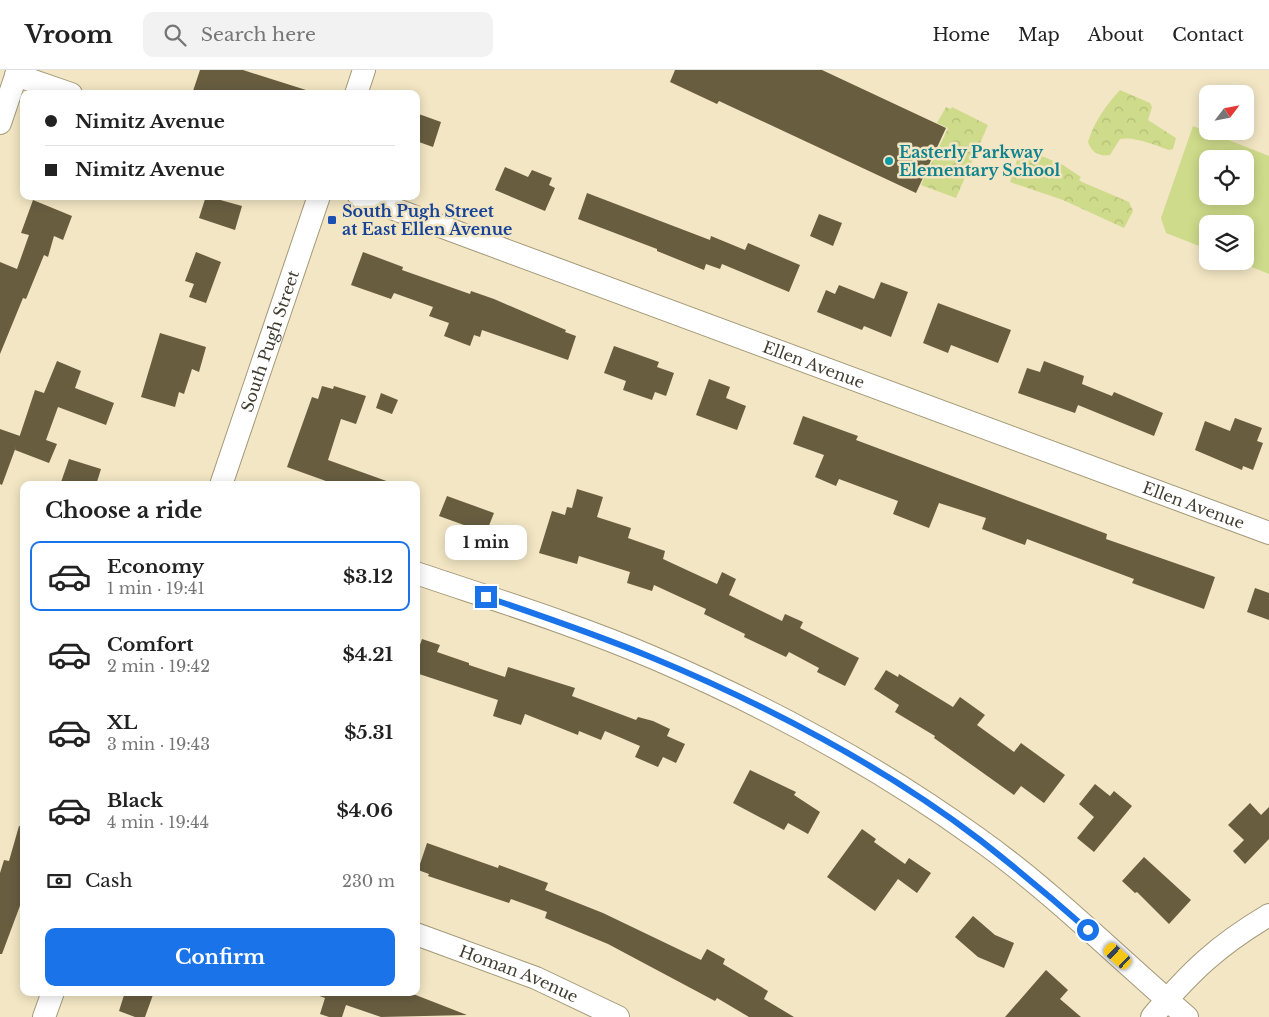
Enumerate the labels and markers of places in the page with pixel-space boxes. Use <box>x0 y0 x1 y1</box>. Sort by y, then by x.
place label: Easterly Parkway Elementary School <box>899 142 1061 180</box>
marker: Easterly Parkway Elementary School <box>883 155 895 167</box>
place label: South Pugh Street at East Ellen Avenue <box>342 201 512 239</box>
marker: South Pugh Street at East Ellen Avenue <box>326 214 338 226</box>

